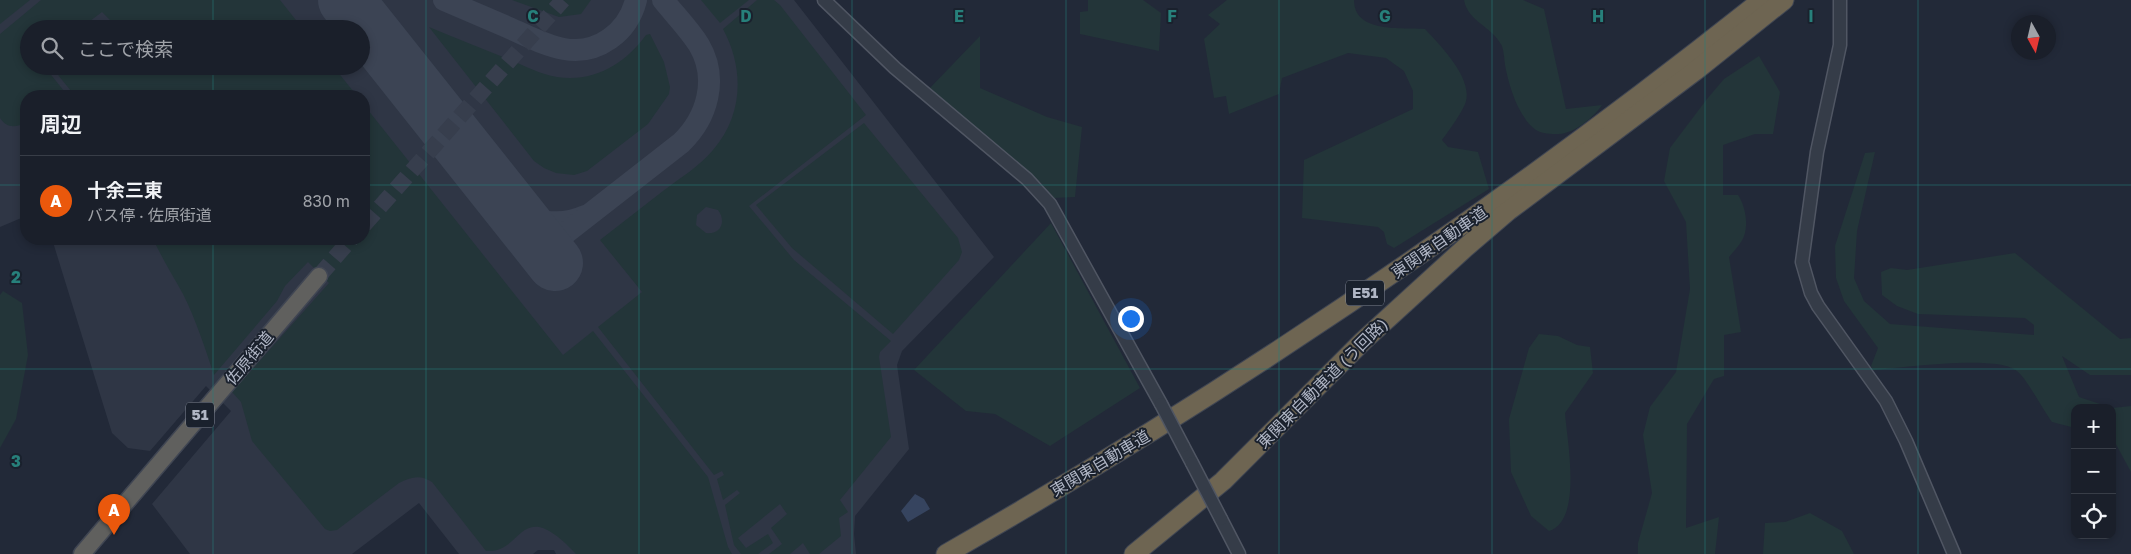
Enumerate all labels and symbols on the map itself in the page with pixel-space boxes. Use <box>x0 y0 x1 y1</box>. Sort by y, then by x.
text: C <box>527 6 539 26</box>
text: D <box>740 6 752 26</box>
text: E <box>954 6 964 26</box>
text: F <box>1167 6 1177 26</box>
text: G <box>1379 6 1391 26</box>
text: H <box>1592 6 1604 26</box>
text: I <box>1808 6 1814 26</box>
north arrow <box>2011 15 2056 60</box>
street label: 東関東自動車道 <box>1387 202 1491 282</box>
text: 2 <box>11 267 21 287</box>
road number: E51 <box>1346 280 1384 306</box>
your location <box>1118 306 1144 332</box>
street label: 東関東自動車道 (う回路) <box>1253 314 1391 452</box>
street label: 佐原街道 <box>221 327 277 389</box>
road number: 51 <box>186 402 214 428</box>
street label: 東関東自動車道 <box>1047 426 1153 500</box>
text: 3 <box>11 451 21 471</box>
pin: A <box>98 494 130 535</box>

